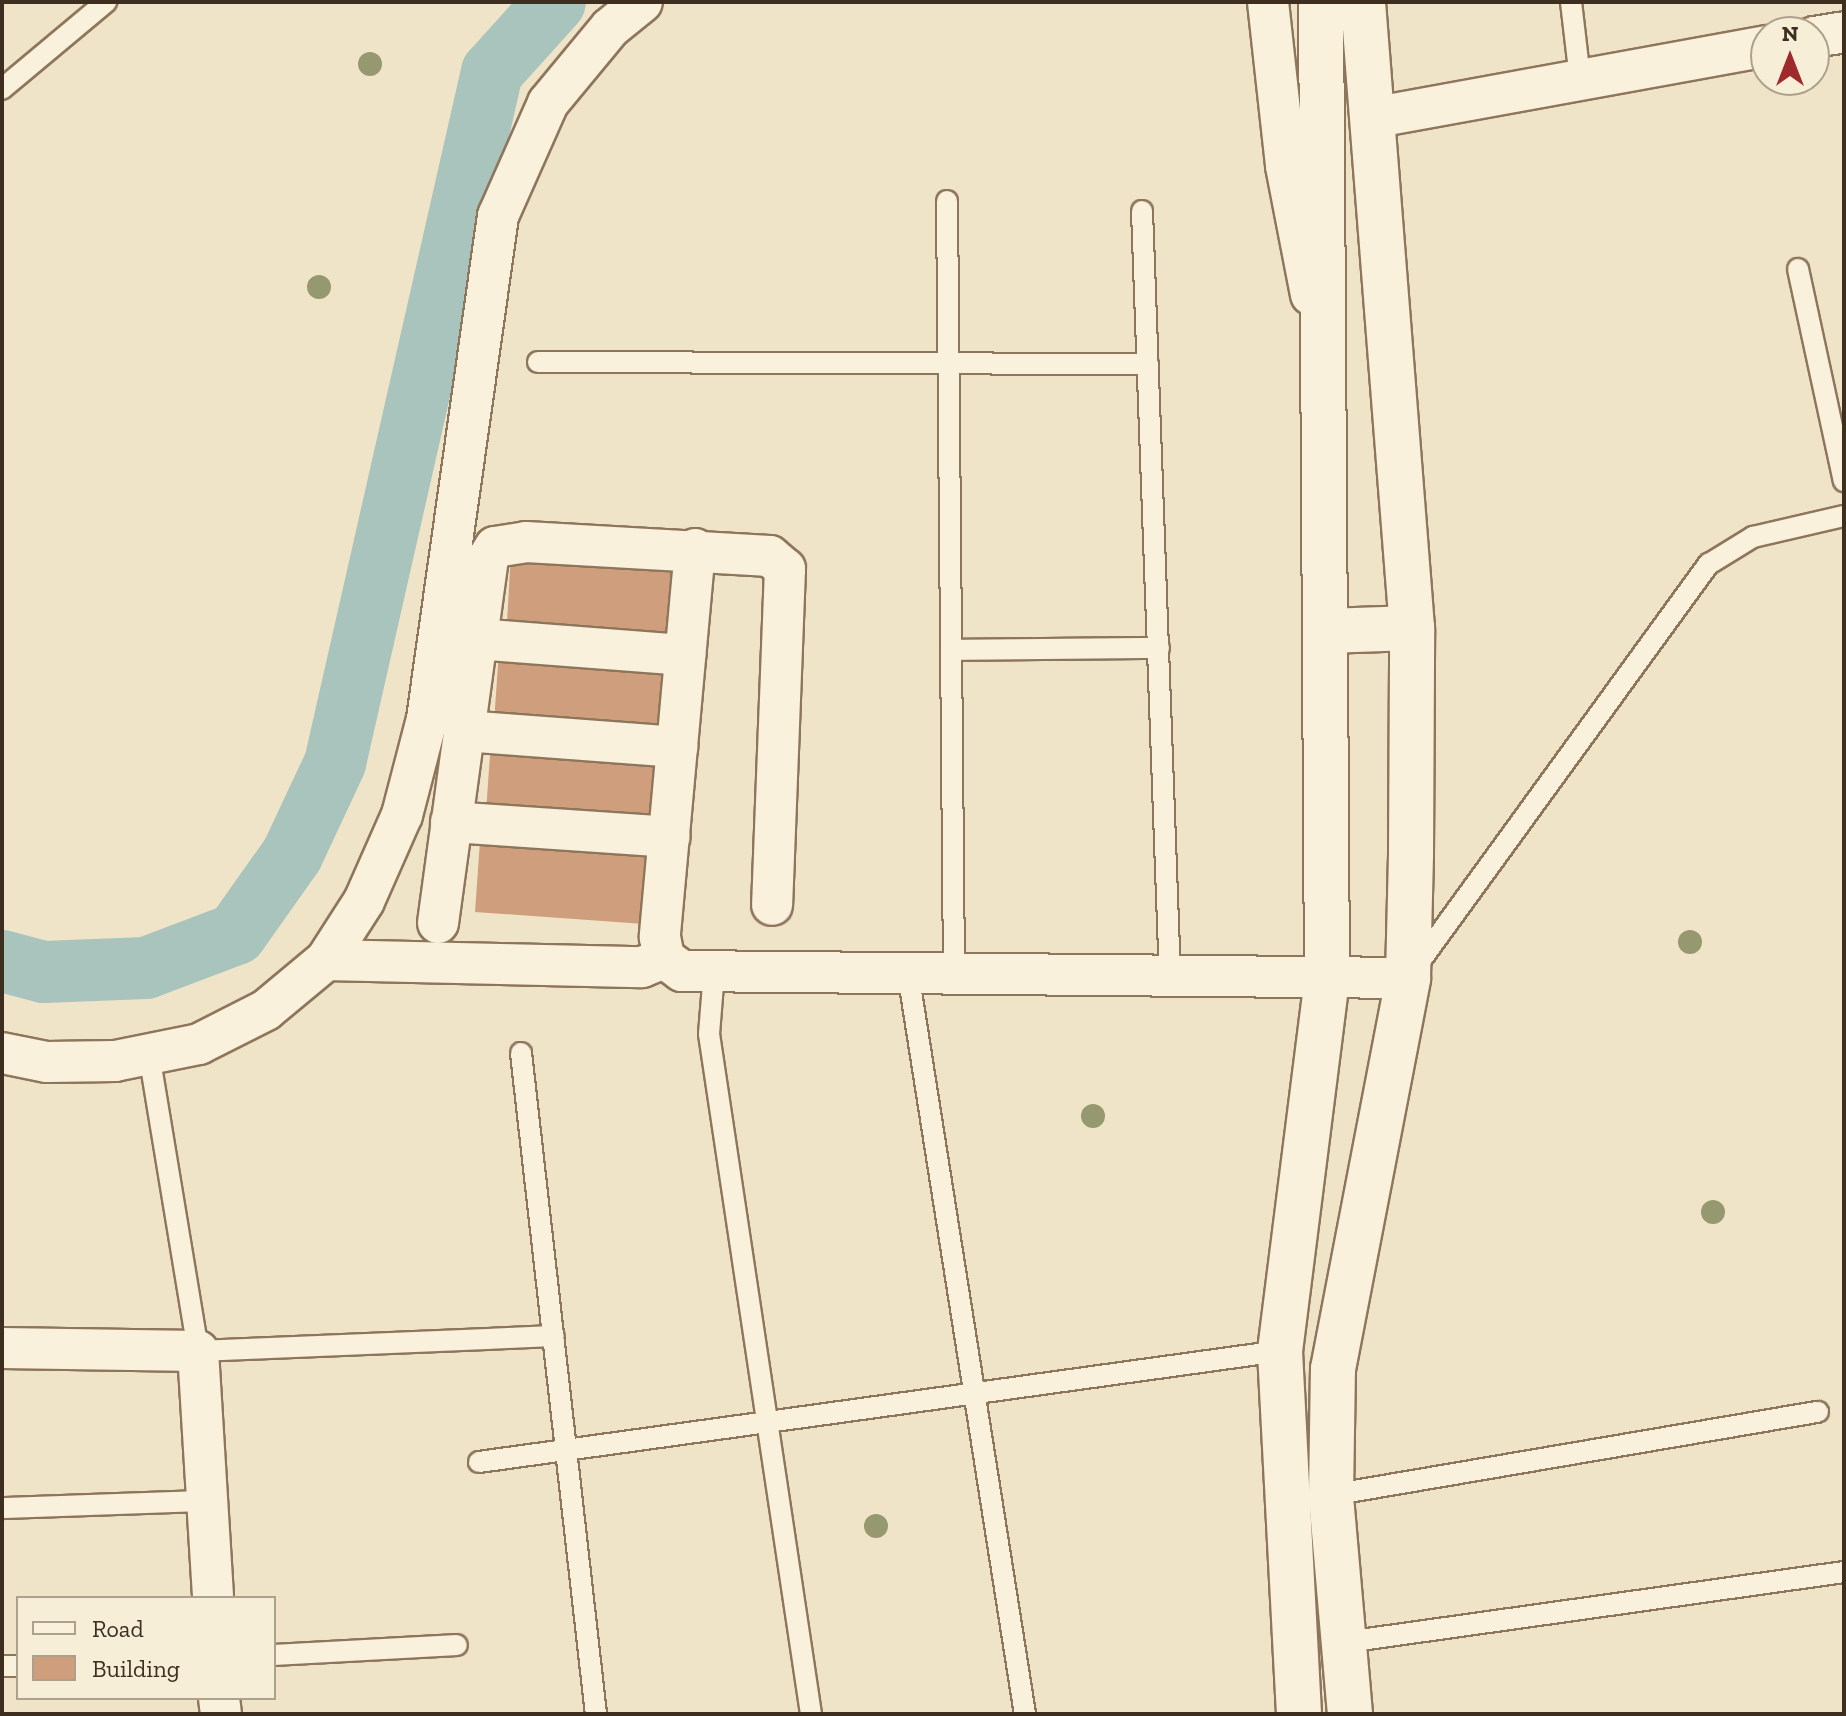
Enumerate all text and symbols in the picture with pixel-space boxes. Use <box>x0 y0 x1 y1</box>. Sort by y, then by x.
north arrow <box>1750 16 1830 96</box>
text: N <box>1782 20 1798 47</box>
legend <box>16 1596 276 1700</box>
text: Road <box>92 1614 144 1643</box>
text: Building <box>92 1654 180 1683</box>

